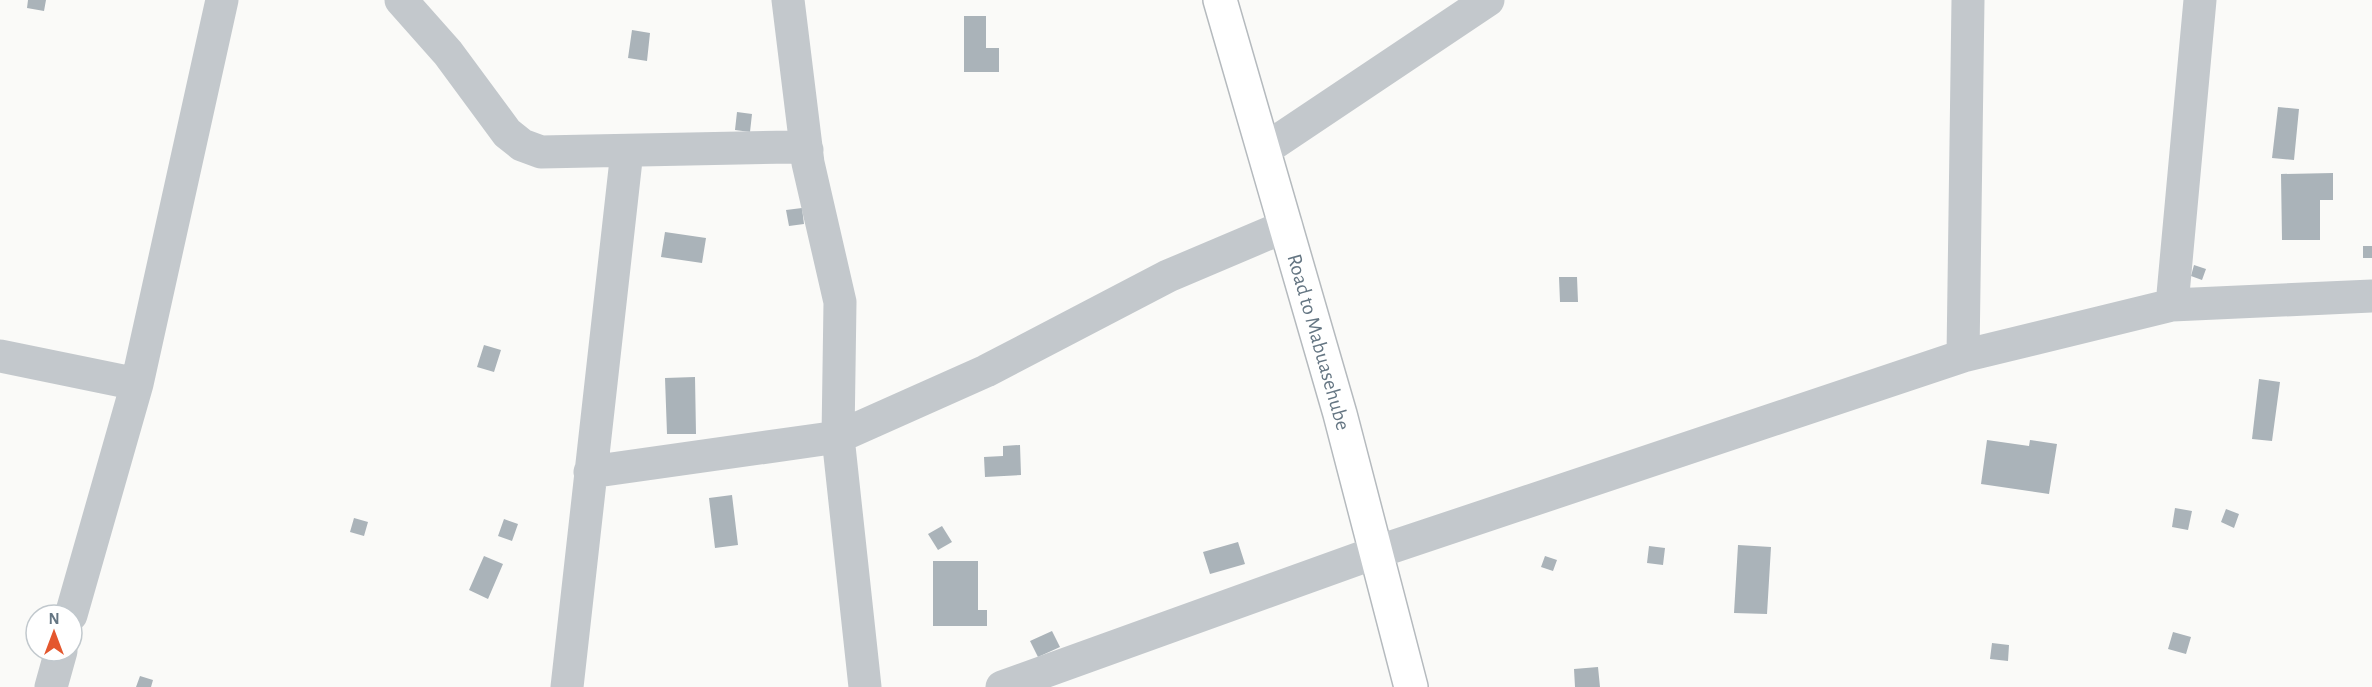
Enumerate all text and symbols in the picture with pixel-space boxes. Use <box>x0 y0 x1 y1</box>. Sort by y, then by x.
street label: Road to Mabuasehube <box>1283 252 1354 433</box>
north arrow <box>24 603 84 663</box>
text: N <box>48 611 60 627</box>

